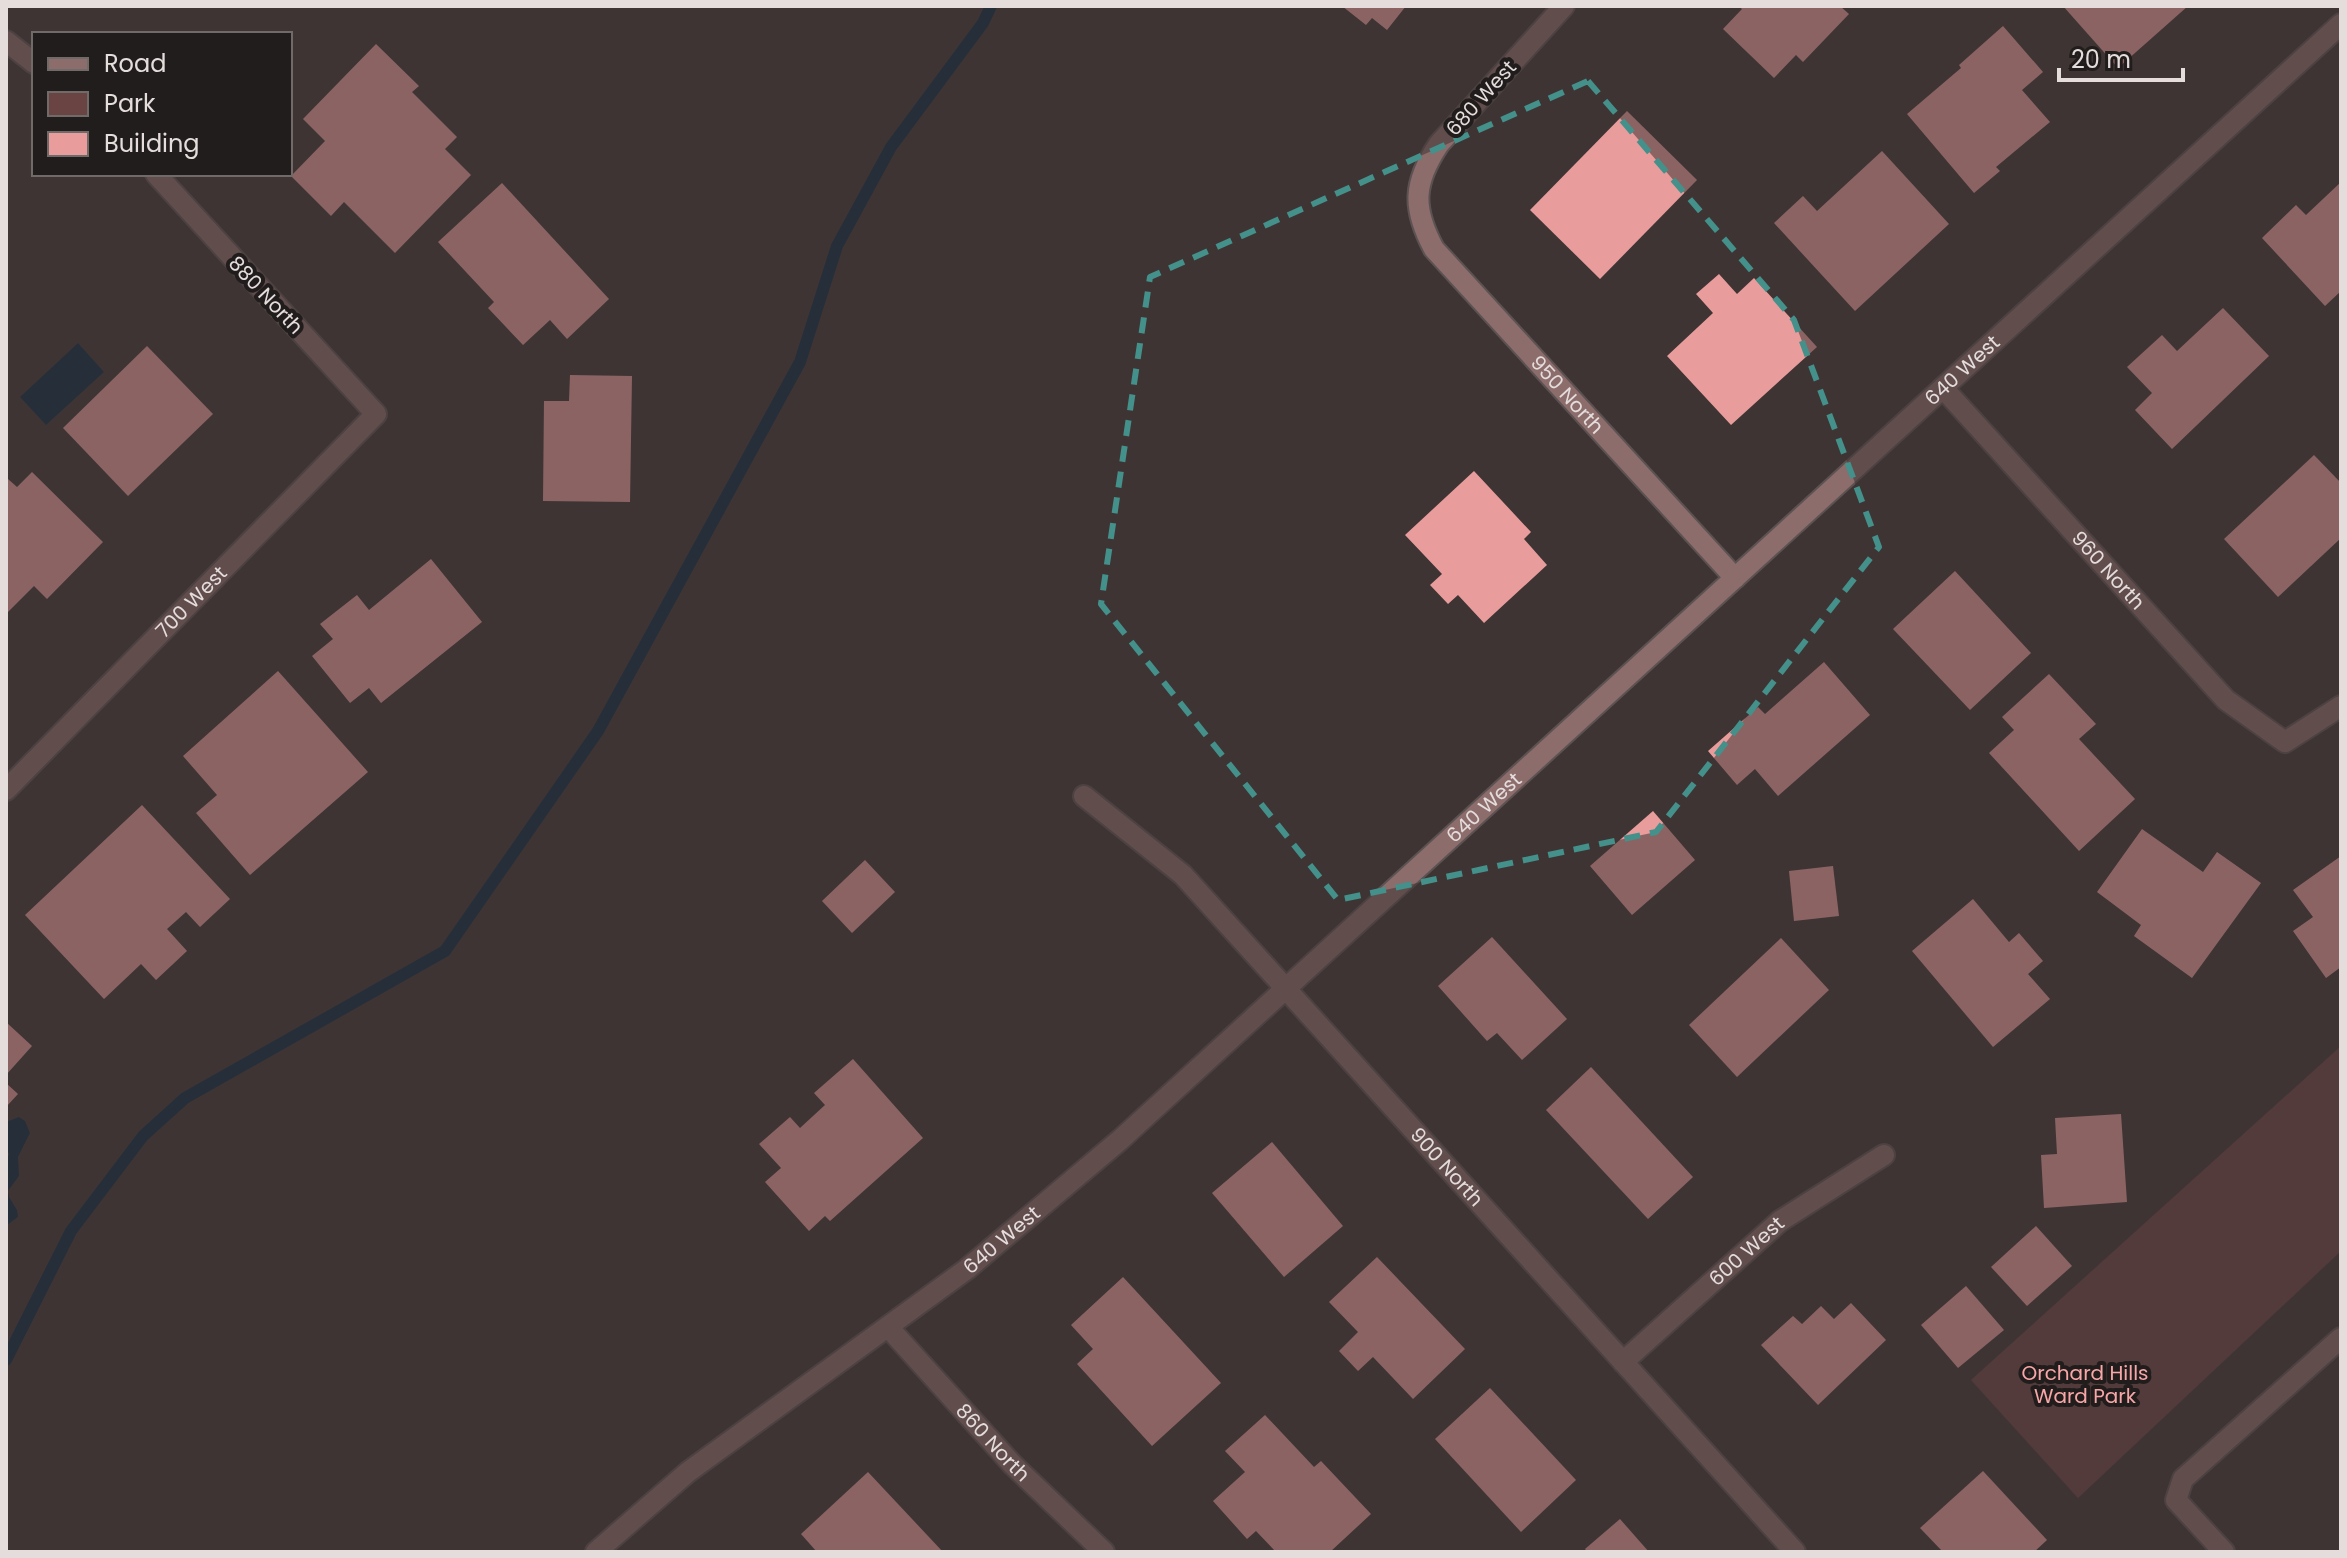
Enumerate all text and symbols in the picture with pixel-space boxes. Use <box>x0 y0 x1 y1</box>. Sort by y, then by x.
legend <box>32 32 292 176</box>
scale bar <box>2059 32 2183 82</box>
text: 20 m <box>2071 43 2131 76</box>
text: Road <box>104 47 166 80</box>
street label: 680 West <box>1440 54 1522 142</box>
text: Park <box>104 87 156 120</box>
text: Building <box>104 127 200 160</box>
street label: 880 North <box>222 250 310 340</box>
street label: 640 West <box>1918 329 2006 412</box>
street label: 950 North <box>1524 349 1610 440</box>
street label: 960 North <box>2065 525 2151 616</box>
street label: 700 West <box>149 560 233 644</box>
street label: 640 West <box>1440 766 1528 849</box>
street label: 900 North <box>1404 1121 1490 1212</box>
street label: 640 West <box>957 1199 1046 1281</box>
street label: 600 West <box>1703 1210 1790 1293</box>
park label: Orchard Hills Ward Park <box>2022 1359 2149 1410</box>
street label: 860 North <box>950 1397 1036 1488</box>

